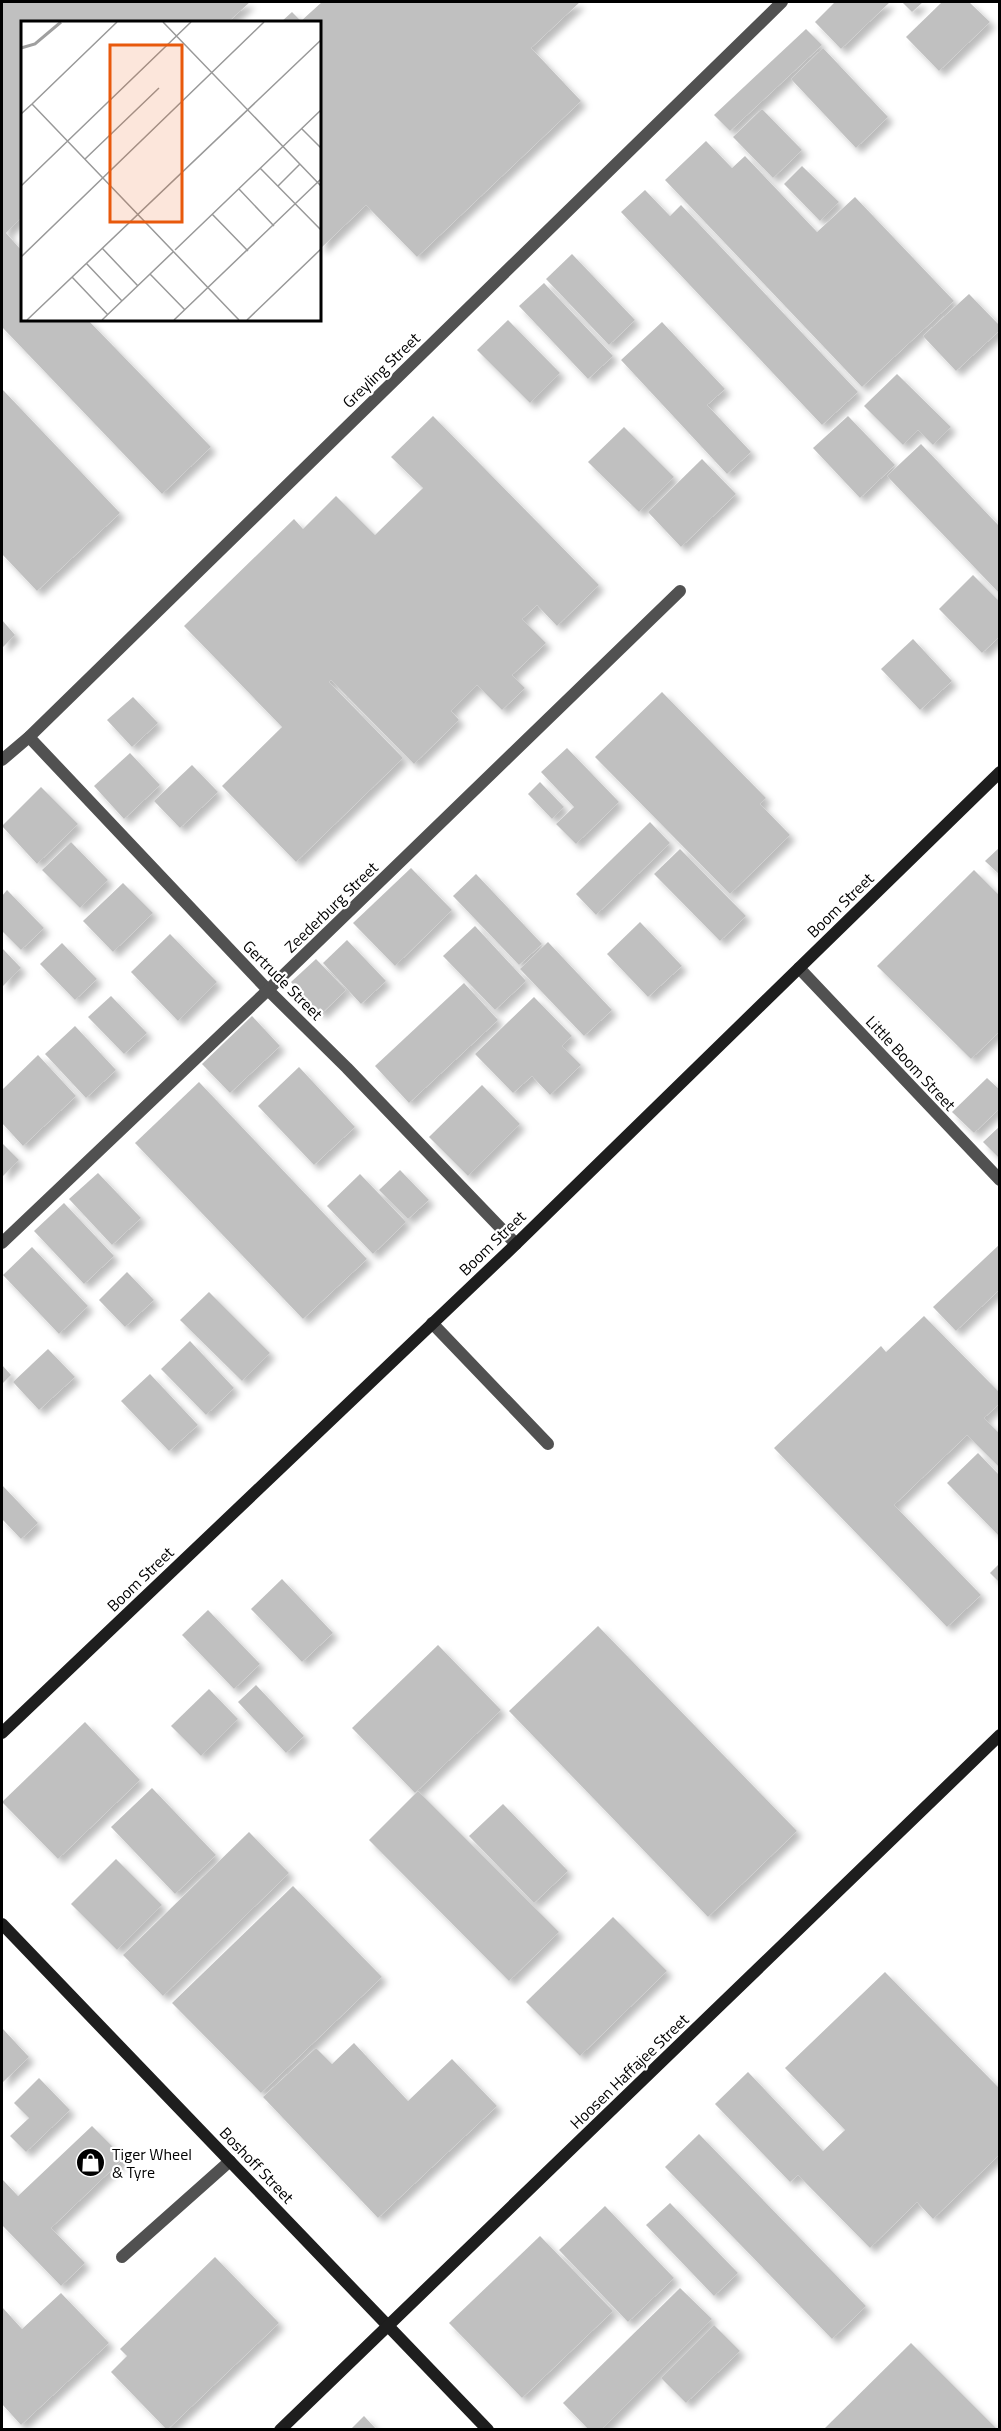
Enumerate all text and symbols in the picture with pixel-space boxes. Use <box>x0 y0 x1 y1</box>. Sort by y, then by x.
inset map <box>21 21 321 321</box>
street label: Greyling Street <box>337 326 425 413</box>
street label: Zeederburg Street <box>279 856 383 958</box>
street label: Boom Street <box>801 867 879 943</box>
street label: Gertrude Street <box>238 935 329 1026</box>
street label: Little Boom Street <box>860 1010 962 1116</box>
street label: Boom Street <box>453 1205 531 1281</box>
street label: Boom Street <box>101 1541 179 1617</box>
street label: Hoosen Haffajee Street <box>564 2008 694 2134</box>
street label: Boshoff Street <box>214 2121 300 2209</box>
place label: Tiger Wheel & Tyre <box>112 2142 192 2184</box>
shop icon: Tiger Wheel & Tyre <box>75 2147 107 2179</box>

